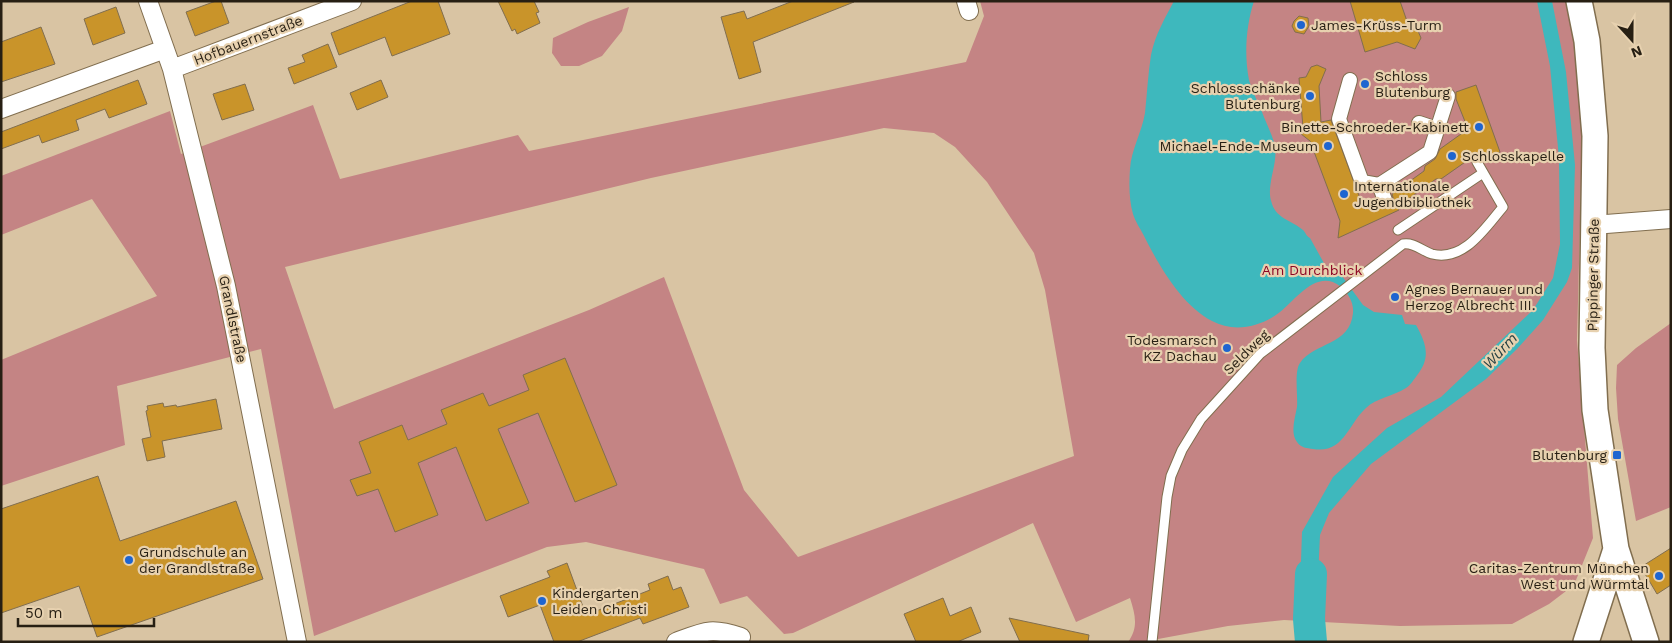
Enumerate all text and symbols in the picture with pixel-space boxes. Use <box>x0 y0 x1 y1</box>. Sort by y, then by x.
street label: Hofbauernstraße <box>191 12 305 68</box>
north arrow <box>1607 15 1657 65</box>
place label: James-Krüss-Turm <box>1311 17 1442 33</box>
marker: James-Krüss-Turm <box>1295 19 1307 31</box>
text: N <box>1629 43 1644 61</box>
place label: Schloss Blutenburg <box>1375 68 1450 100</box>
marker: Schloss Blutenburg <box>1359 78 1371 90</box>
place label: Schlossschänke Blutenburg <box>1191 80 1301 112</box>
marker: Schlossschänke Blutenburg <box>1304 90 1316 102</box>
place label: Binette-Schroeder-Kabinett <box>1281 119 1469 135</box>
marker: Binette-Schroeder-Kabinett <box>1473 121 1485 133</box>
place label: Michael-Ende-Museum <box>1159 138 1318 154</box>
marker: Michael-Ende-Museum <box>1322 140 1334 152</box>
place label: Schlosskapelle <box>1462 148 1564 164</box>
marker: Schlosskapelle <box>1446 150 1458 162</box>
place label: Internationale Jugendbibliothek <box>1354 178 1472 210</box>
marker: Internationale Jugendbibliothek <box>1338 188 1350 200</box>
street label: Pippinger Straße <box>1584 218 1602 332</box>
park label: Am Durchblick <box>1262 262 1362 278</box>
street label: Grandlstraße <box>216 274 250 364</box>
place label: Agnes Bernauer und Herzog Albrecht III. <box>1405 281 1543 313</box>
marker: Agnes Bernauer und Herzog Albrecht III. <box>1389 291 1401 303</box>
street label: Seldweg <box>1220 326 1272 378</box>
water label: Würm <box>1479 329 1521 373</box>
place label: Todesmarsch KZ Dachau <box>1127 332 1217 364</box>
marker: Todesmarsch KZ Dachau <box>1221 342 1233 354</box>
place label: Blutenburg <box>1532 447 1608 463</box>
marker: Blutenburg <box>1611 449 1623 461</box>
place label: Grundschule an der Grandlstraße <box>139 544 255 576</box>
marker: Grundschule an der Grandlstraße <box>123 554 135 566</box>
place label: Caritas-Zentrum München West und Würmtal <box>1469 560 1650 592</box>
marker: Caritas-Zentrum München West und Würmtal <box>1653 570 1665 582</box>
place label: Kindergarten Leiden Christi <box>552 585 647 617</box>
marker: Kindergarten Leiden Christi <box>536 595 548 607</box>
scale bar <box>18 596 154 628</box>
text: 50 m <box>25 604 62 622</box>

